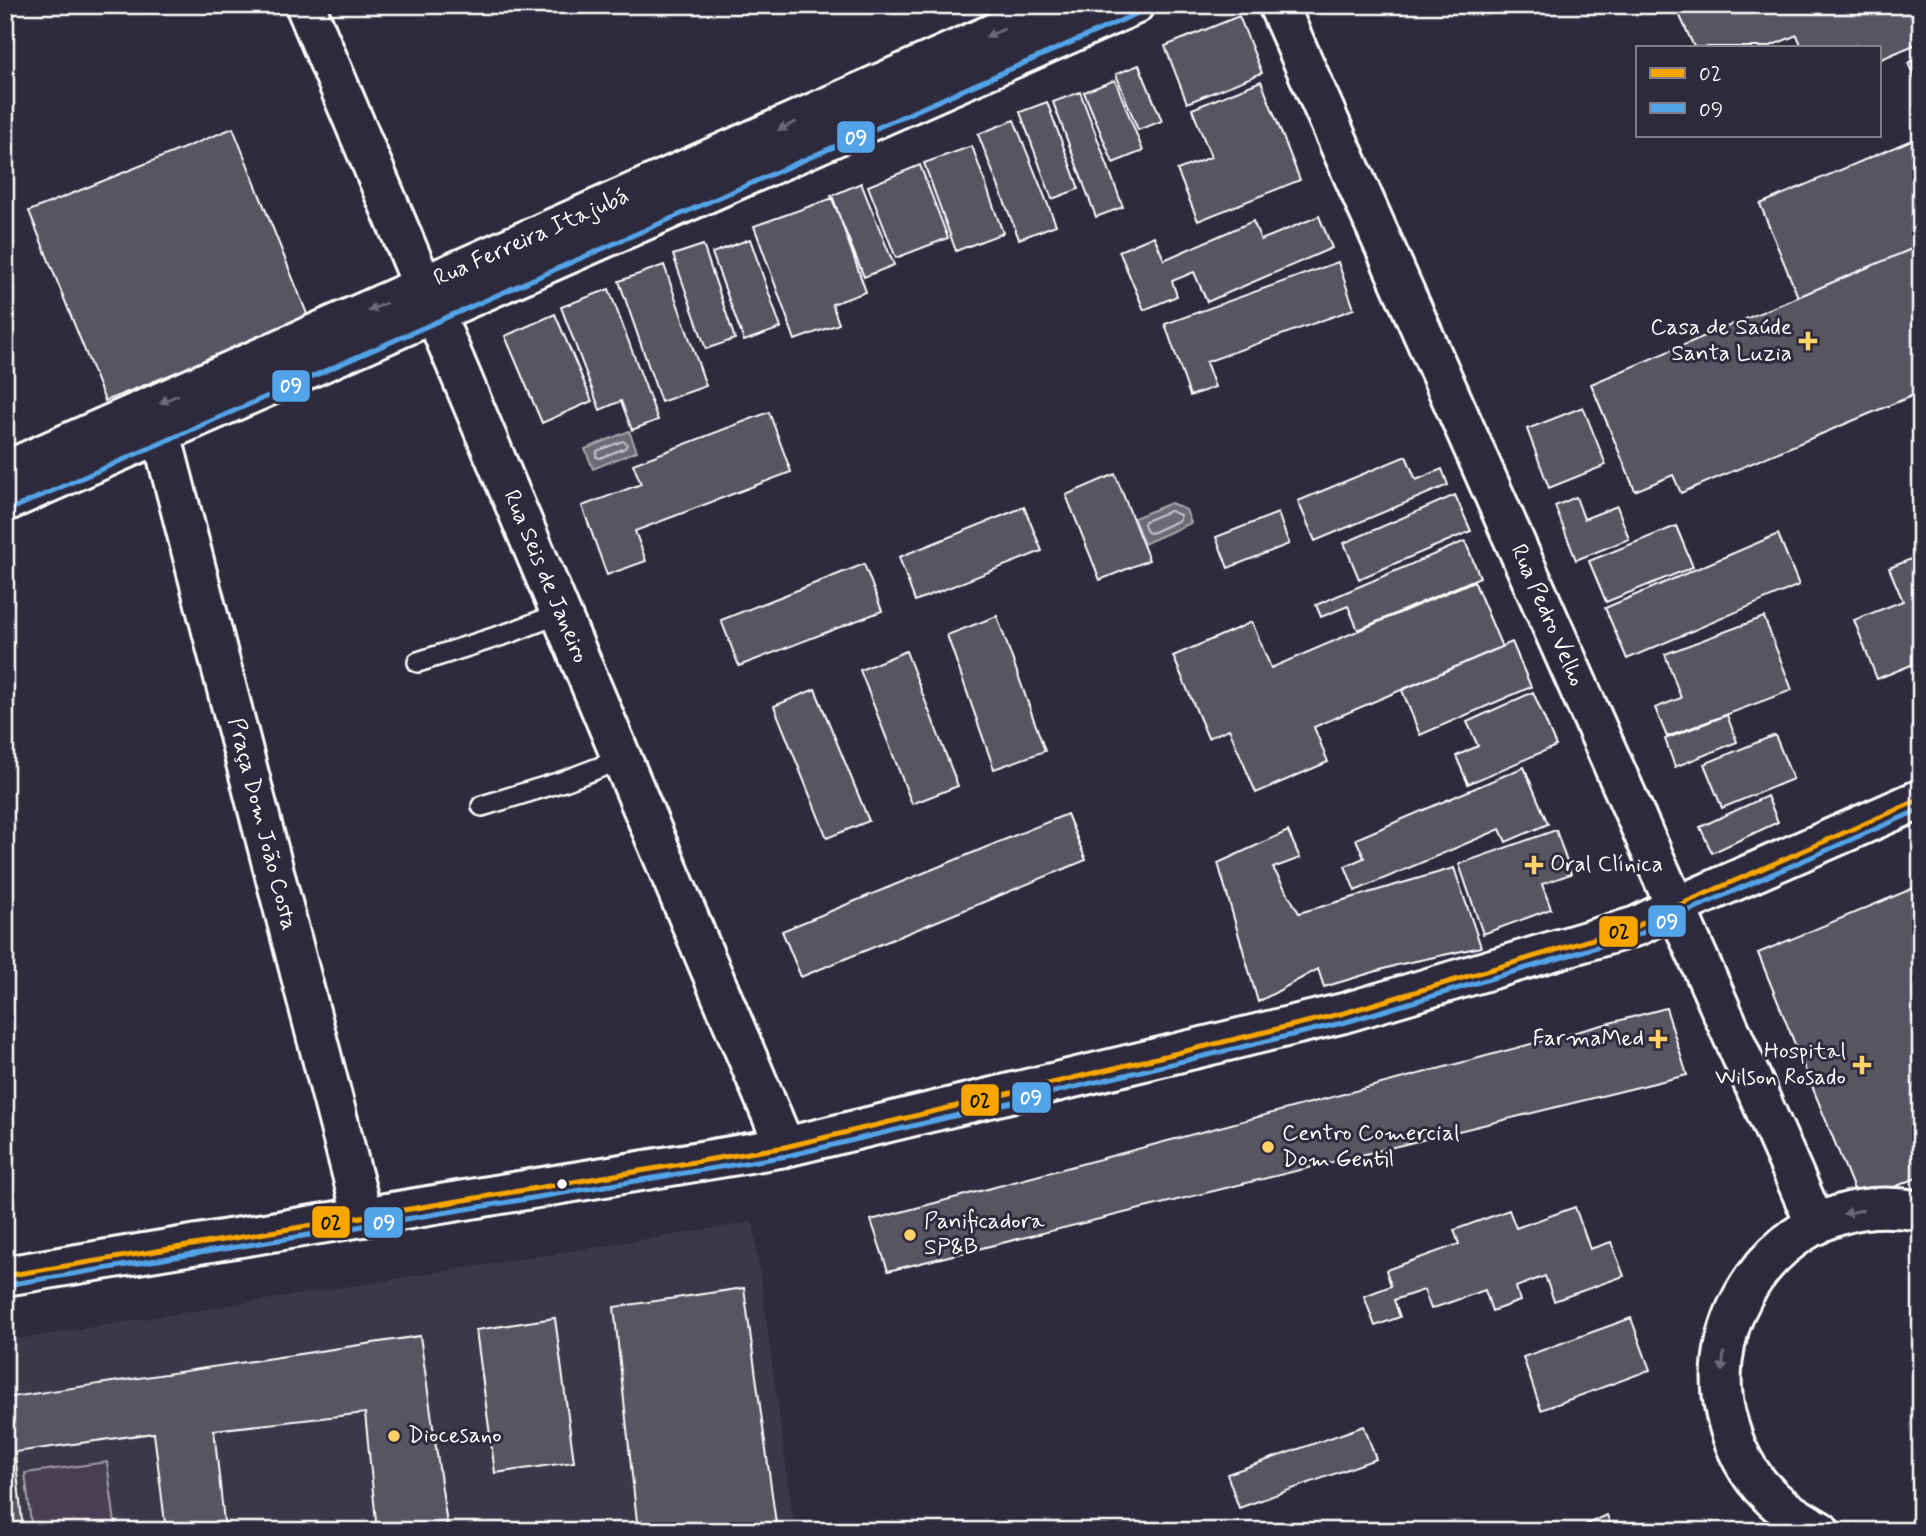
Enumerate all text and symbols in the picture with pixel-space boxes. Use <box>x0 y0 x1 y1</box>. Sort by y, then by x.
one-way arrow <box>985 27 1005 39</box>
legend <box>1636 46 1881 136</box>
text: 02 <box>1699 60 1722 88</box>
text: 09 <box>1699 96 1723 124</box>
line badge: 09 <box>836 120 876 154</box>
one-way arrow <box>777 121 798 132</box>
text: 09 <box>845 126 867 151</box>
street label: Rua Ferreira Itajubá <box>429 181 634 294</box>
one-way arrow <box>367 302 388 313</box>
place label: Casa de Saúde Santa Luzia <box>1650 313 1792 369</box>
marker: Casa de Saúde Santa Luzia <box>1798 331 1818 351</box>
line badge: 09 <box>271 369 311 403</box>
text: 09 <box>280 374 302 399</box>
one-way arrow <box>159 394 180 405</box>
street label: Rua Seis de Janeiro <box>496 486 595 668</box>
street label: Rua Pedro Velho <box>1503 540 1591 691</box>
street label: Praça Dom João Costa <box>220 715 304 934</box>
place label: Oral Clínica <box>1550 850 1663 880</box>
marker: Oral Clínica <box>1524 855 1544 875</box>
line badge: 09 <box>1647 904 1687 938</box>
text: 09 <box>1656 910 1678 935</box>
line badge: 02 <box>1598 915 1639 948</box>
text: 02 <box>1609 920 1629 945</box>
place label: FarmaMed <box>1533 1024 1644 1054</box>
marker: FarmaMed <box>1650 1031 1666 1047</box>
place label: Hospital Wilson Rosado <box>1715 1037 1846 1093</box>
marker: Hospital Wilson Rosado <box>1852 1055 1872 1075</box>
line badge: 09 <box>1011 1081 1052 1114</box>
line badge: 02 <box>960 1083 1000 1117</box>
text: 09 <box>1020 1086 1042 1111</box>
text: 02 <box>970 1089 990 1114</box>
place label: Centro Comercial Dom Gentil <box>1282 1119 1460 1175</box>
marker: Centro Comercial Dom Gentil <box>1260 1139 1276 1155</box>
unlabelled marker <box>555 1177 569 1191</box>
line badge: 02 <box>311 1205 351 1239</box>
line badge: 09 <box>363 1206 404 1239</box>
place label: Panificadora SP&B <box>924 1207 1045 1263</box>
one-way arrow <box>1842 1207 1864 1218</box>
text: 02 <box>321 1211 341 1236</box>
text: 09 <box>373 1211 395 1236</box>
marker: Panificadora SP&B <box>902 1227 918 1243</box>
one-way arrow <box>1717 1351 1728 1373</box>
place label: Diocesano <box>408 1421 502 1451</box>
marker: Diocesano <box>386 1428 402 1444</box>

